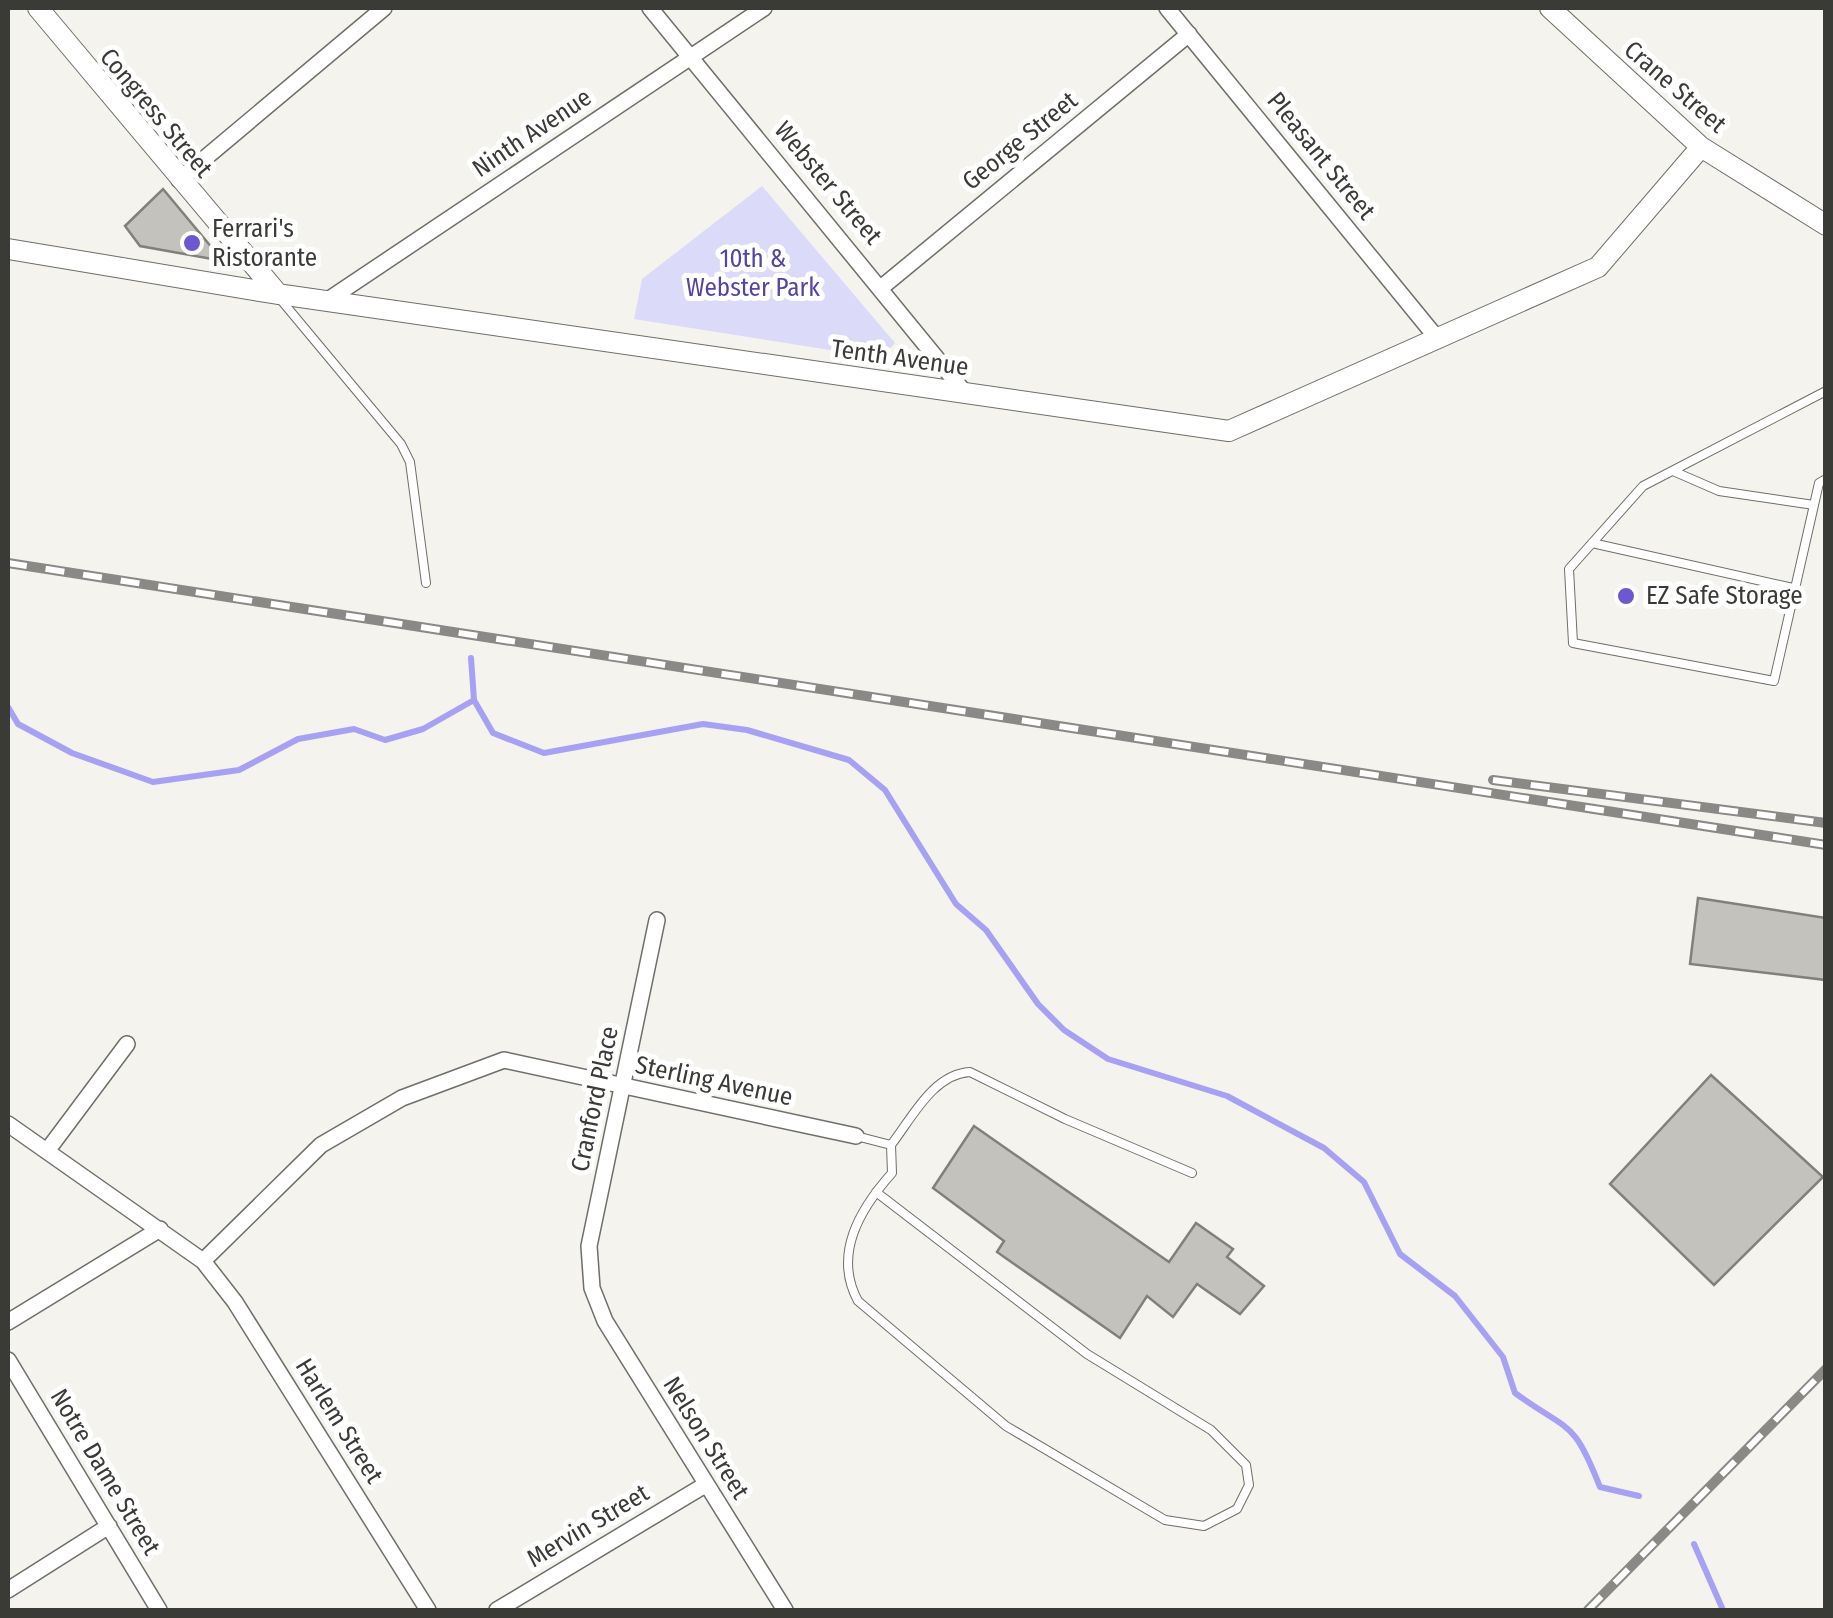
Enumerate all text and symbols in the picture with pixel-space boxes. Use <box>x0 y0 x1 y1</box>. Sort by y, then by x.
street label: Crane Street <box>1618 35 1733 140</box>
street label: Congress Street <box>93 42 219 184</box>
street label: Ninth Avenue <box>467 82 597 184</box>
street label: George Street <box>956 85 1084 196</box>
street label: Pleasant Street <box>1261 86 1382 226</box>
street label: Webster Street <box>768 116 889 251</box>
place label: Ferrari's Ristorante <box>212 214 317 273</box>
marker: Ferrari's Ristorante <box>181 232 203 254</box>
park label: 10th & Webster Park <box>686 244 820 303</box>
street label: Tenth Avenue <box>830 334 970 382</box>
place label: EZ Safe Storage <box>1646 581 1803 611</box>
marker: EZ Safe Storage <box>1615 585 1637 607</box>
street label: Cranford Place <box>565 1024 625 1174</box>
street label: Sterling Avenue <box>633 1050 795 1112</box>
street label: Harlem Street <box>289 1353 390 1490</box>
street label: Nelson Street <box>657 1371 756 1505</box>
street label: Notre Dame Street <box>44 1384 167 1561</box>
street label: Mervin Street <box>522 1477 655 1574</box>

